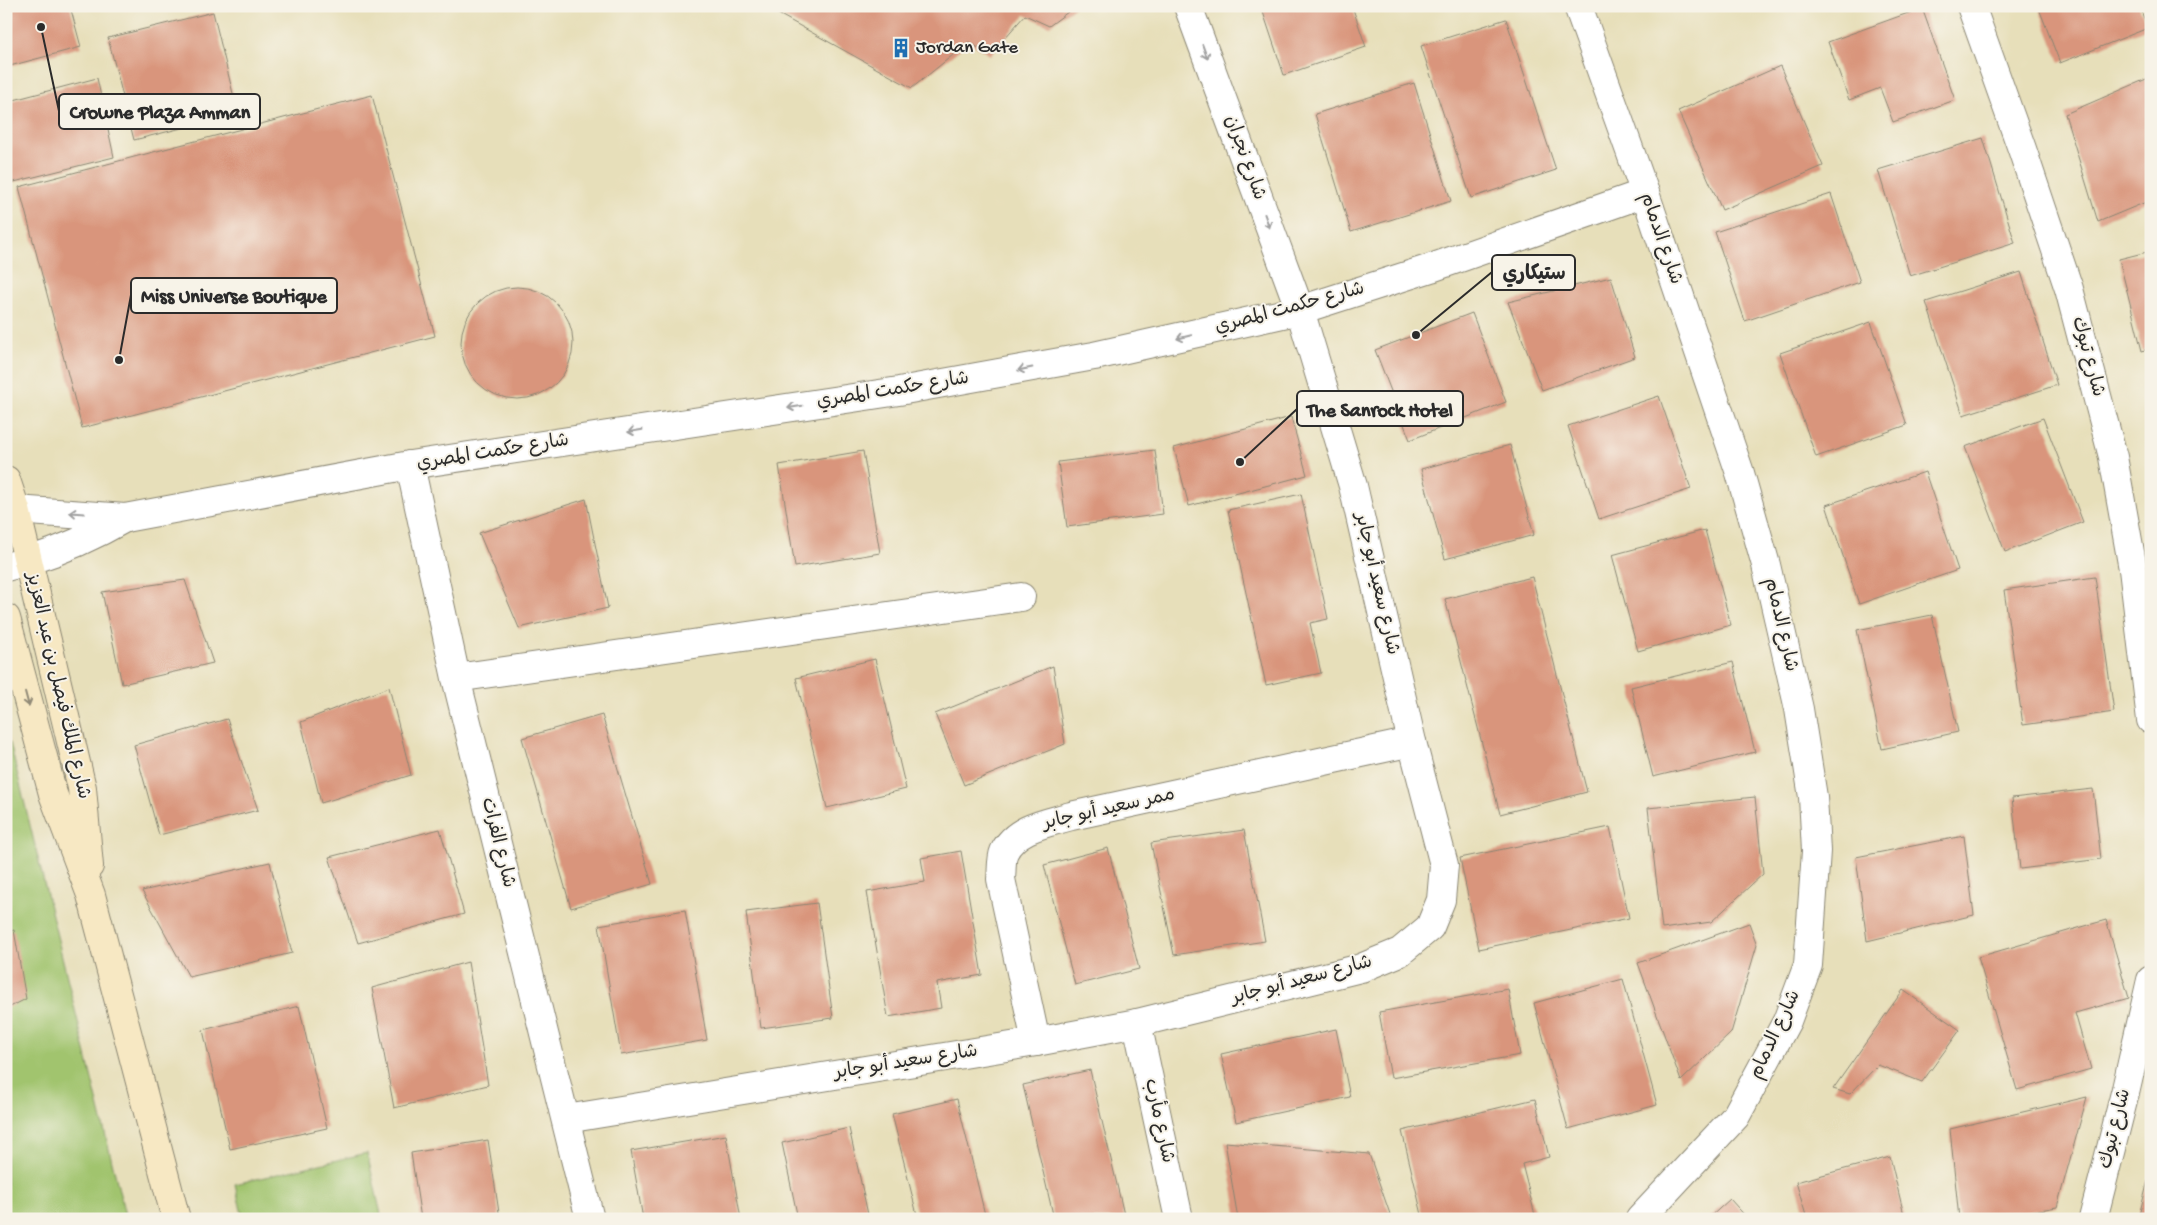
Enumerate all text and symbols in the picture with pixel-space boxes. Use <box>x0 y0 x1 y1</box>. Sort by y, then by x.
building icon: Jordan Gate <box>890 37 912 59</box>
place label: Jordan Gate <box>916 37 1018 60</box>
one-way arrow <box>1201 44 1210 59</box>
callout: Crowne Plaza Amman <box>59 94 260 129</box>
text: Crowne Plaza Amman <box>69 103 251 126</box>
street label: شارع نجران <box>1218 113 1270 203</box>
street label: شارع الدمام <box>1634 190 1686 288</box>
one-way arrow <box>1263 213 1272 228</box>
callout: ستيكاري <box>1492 255 1575 290</box>
text: ستيكاري <box>1502 263 1566 288</box>
callout: Miss Universe Boutique <box>131 278 337 313</box>
street label: شارع حكمت المصري <box>1213 278 1367 340</box>
text: Miss Universe Boutique <box>141 287 328 310</box>
street label: شارع تبوك <box>2065 314 2109 400</box>
one-way arrow <box>1176 332 1192 342</box>
one-way arrow <box>1017 365 1033 375</box>
street label: شارع حكمت المصري <box>815 368 971 414</box>
callout: The Sanrock Hotel <box>1297 391 1463 426</box>
text: The Sanrock Hotel <box>1305 401 1454 424</box>
one-way arrow <box>788 402 804 412</box>
one-way arrow <box>627 426 643 436</box>
street label: شارع حكمت المصري <box>415 430 571 476</box>
one-way arrow <box>69 508 85 518</box>
street label: شارع سعيد أبو جابر <box>1348 508 1405 657</box>
street label: شارع الملك فيصل بن عبد العزيز <box>19 568 94 802</box>
street label: شارع الدمام <box>1758 576 1802 674</box>
one-way arrow <box>23 691 33 707</box>
street label: ممر سعيد أبو جابر <box>1038 782 1177 837</box>
street label: شارع الفرات <box>475 795 519 891</box>
street label: شارع سعيد أبو جابر <box>1226 949 1375 1011</box>
street label: شارع الدمام <box>1745 987 1807 1083</box>
street label: شارع سعيد أبو جابر <box>830 1038 980 1086</box>
street label: شارع مأرب <box>1138 1076 1180 1165</box>
street label: شارع تبوك <box>2095 1086 2137 1172</box>

